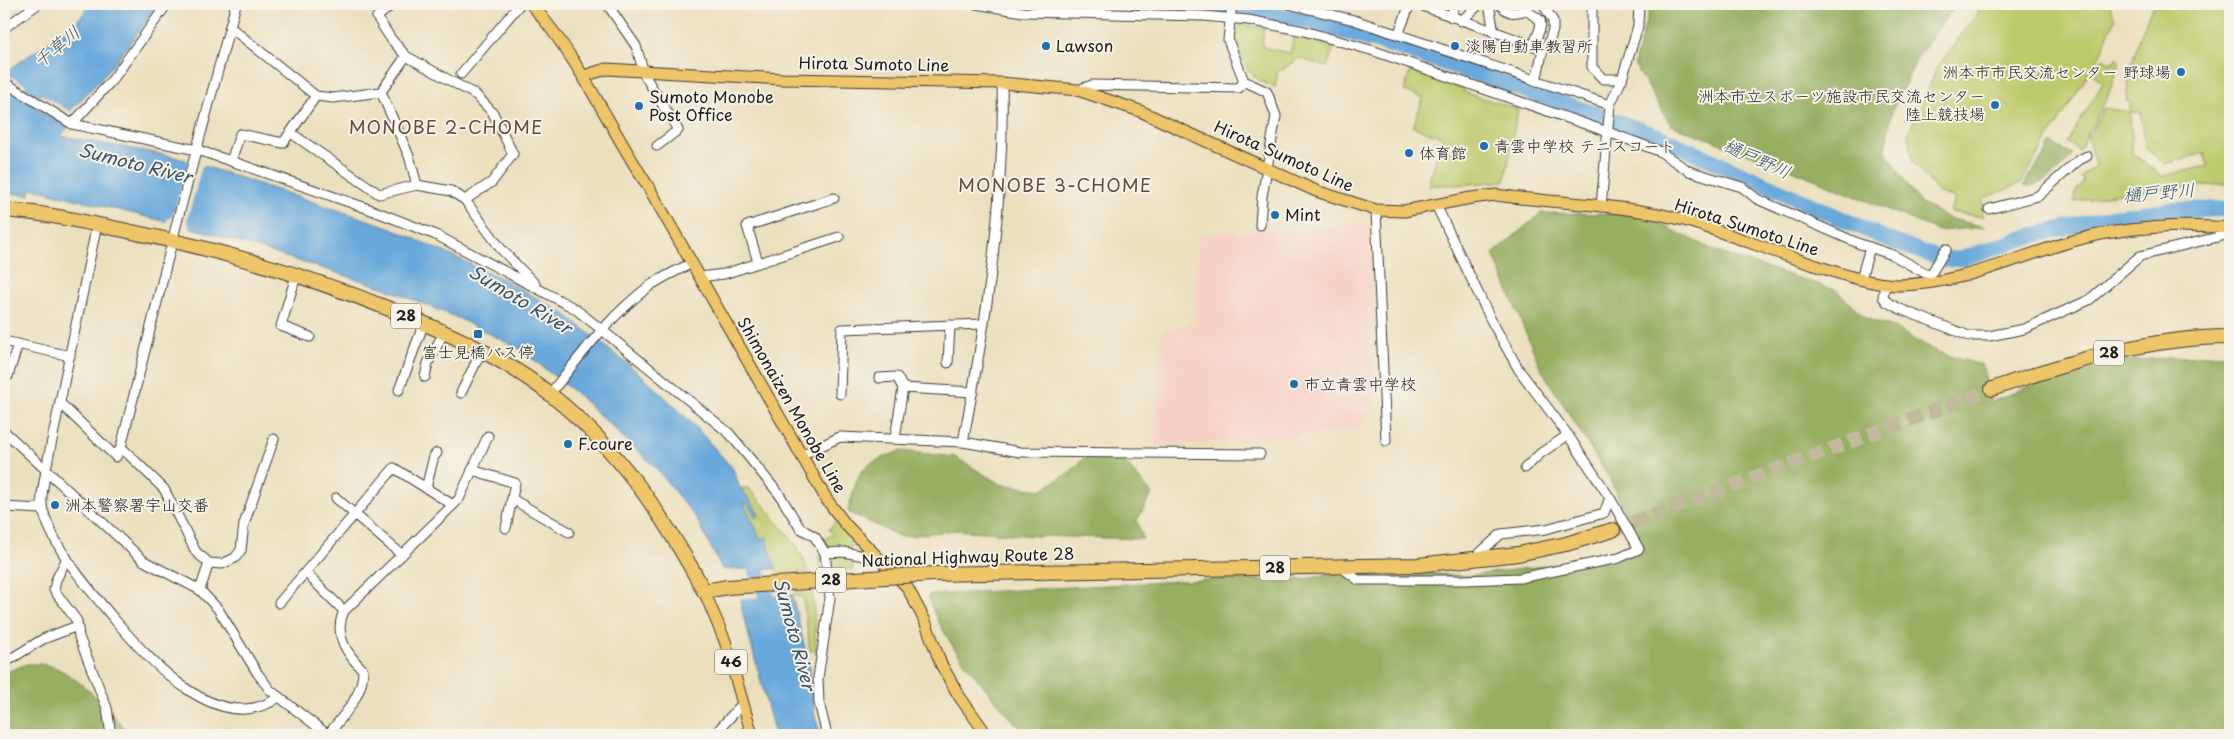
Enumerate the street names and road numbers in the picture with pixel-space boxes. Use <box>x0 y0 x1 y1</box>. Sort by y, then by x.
street label: Hirota Sumoto Line <box>799 50 950 76</box>
street label: Hirota Sumoto Line <box>1211 113 1358 197</box>
street label: Hirota Sumoto Line <box>1672 191 1823 261</box>
road number: 28 <box>391 304 421 328</box>
street label: Shimonaizen Monobe Line <box>733 312 853 497</box>
road number: 28 <box>2094 340 2124 366</box>
street label: National Highway Route 28 <box>861 540 1075 572</box>
road number: 28 <box>1260 556 1290 580</box>
road number: 28 <box>816 568 846 592</box>
road number: 46 <box>715 650 747 674</box>

